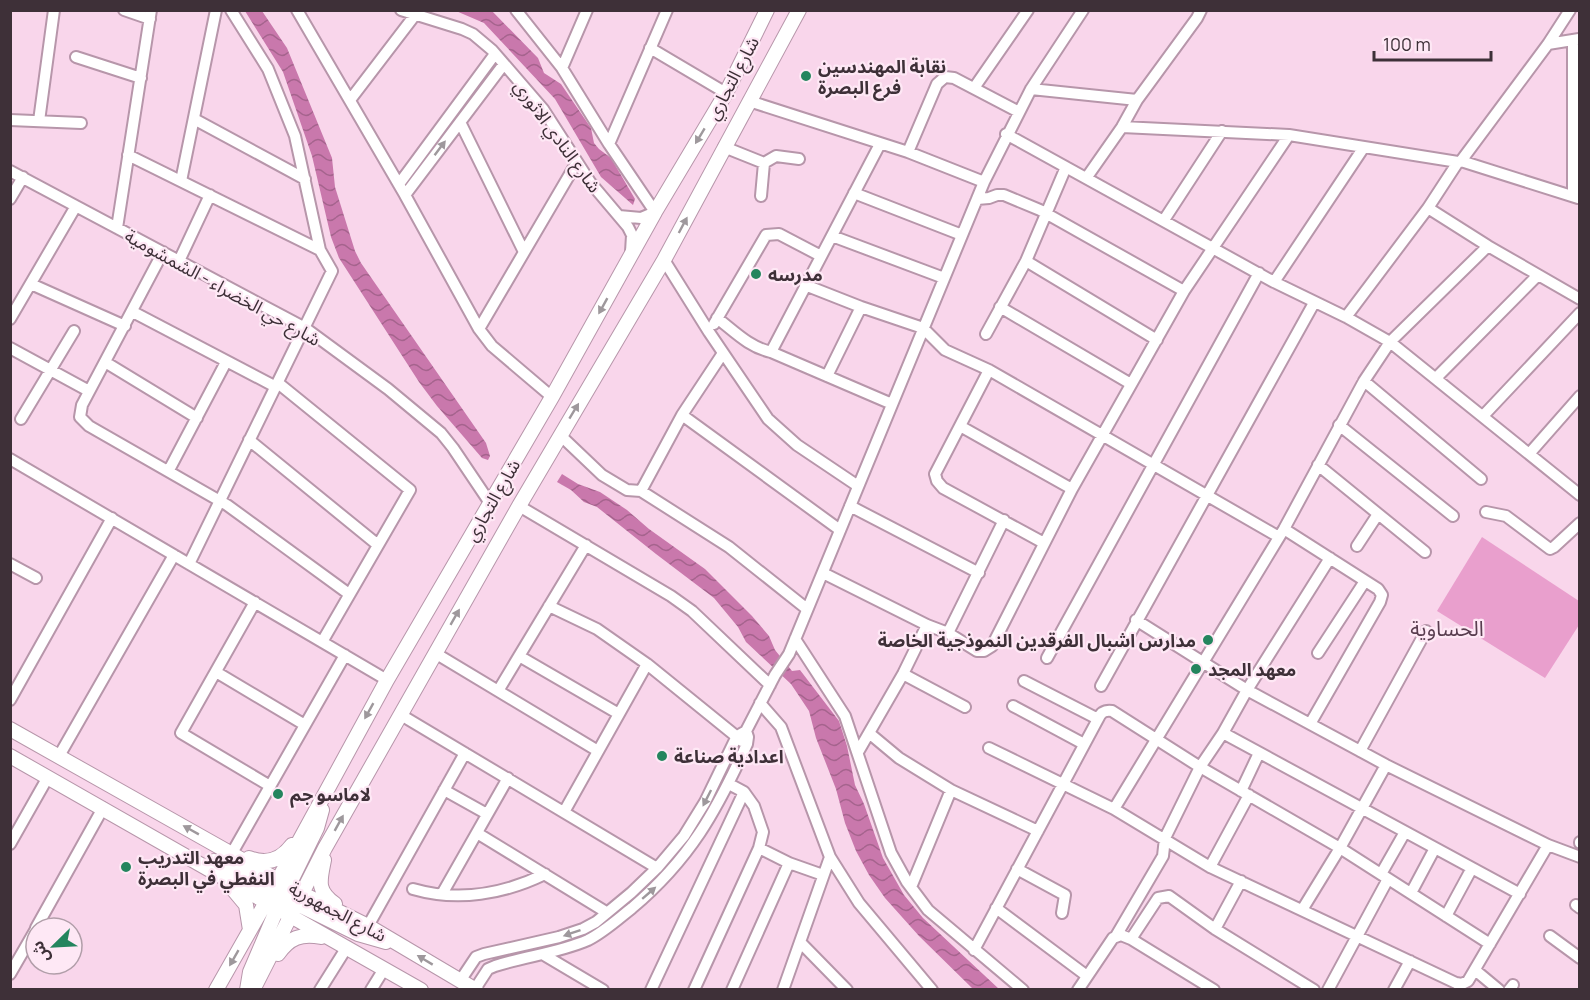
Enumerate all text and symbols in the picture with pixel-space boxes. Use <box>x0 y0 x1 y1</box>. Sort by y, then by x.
scale bar <box>1374 24 1491 62</box>
street label: شارع التجاري <box>700 32 767 125</box>
text: 100 m <box>1383 32 1431 56</box>
place label: نقابة المهندسين فرع البصرة <box>818 54 946 101</box>
marker: نقابة المهندسين فرع البصرة <box>799 69 813 83</box>
street label: شارع النادي الاثوري <box>507 75 607 199</box>
one-way arrow <box>695 128 705 145</box>
one-way arrow <box>434 141 446 157</box>
one-way arrow <box>678 216 688 233</box>
street label: شارع حي الخضراء - الشمشومية <box>119 223 325 353</box>
place label: مدرسه <box>768 262 823 286</box>
marker: مدرسه <box>749 267 763 281</box>
one-way arrow <box>598 298 609 314</box>
one-way arrow <box>569 403 580 419</box>
street label: شارع التجاري <box>459 454 528 547</box>
one-way arrow <box>450 608 460 625</box>
district label: الحساوية <box>1410 614 1484 642</box>
place label: مدارس اشبال الفرقدين النموذجية الخاصة <box>878 628 1196 652</box>
marker: مدارس اشبال الفرقدين النموذجية الخاصة <box>1201 633 1215 647</box>
place label: معهد المجد <box>1208 657 1296 681</box>
marker: معهد المجد <box>1189 662 1203 676</box>
one-way arrow <box>364 703 374 720</box>
place label: اعدادية صناعة <box>674 744 784 768</box>
marker: اعدادية صناعة <box>655 749 669 763</box>
place label: لاماسو جم <box>290 782 371 808</box>
marker: لاماسو جم <box>271 787 285 801</box>
one-way arrow <box>702 789 712 806</box>
one-way arrow <box>334 815 345 831</box>
one-way arrow <box>183 824 199 835</box>
place label: معهد التدريب النفطي في البصرة <box>138 845 275 893</box>
marker: معهد التدريب النفطي في البصرة <box>119 860 133 874</box>
street label: شارع الجمهورية <box>284 875 391 949</box>
one-way arrow <box>641 887 656 900</box>
north arrow <box>24 916 84 976</box>
one-way arrow <box>563 929 581 939</box>
text: ش <box>26 938 55 967</box>
one-way arrow <box>229 950 239 967</box>
one-way arrow <box>416 955 433 965</box>

